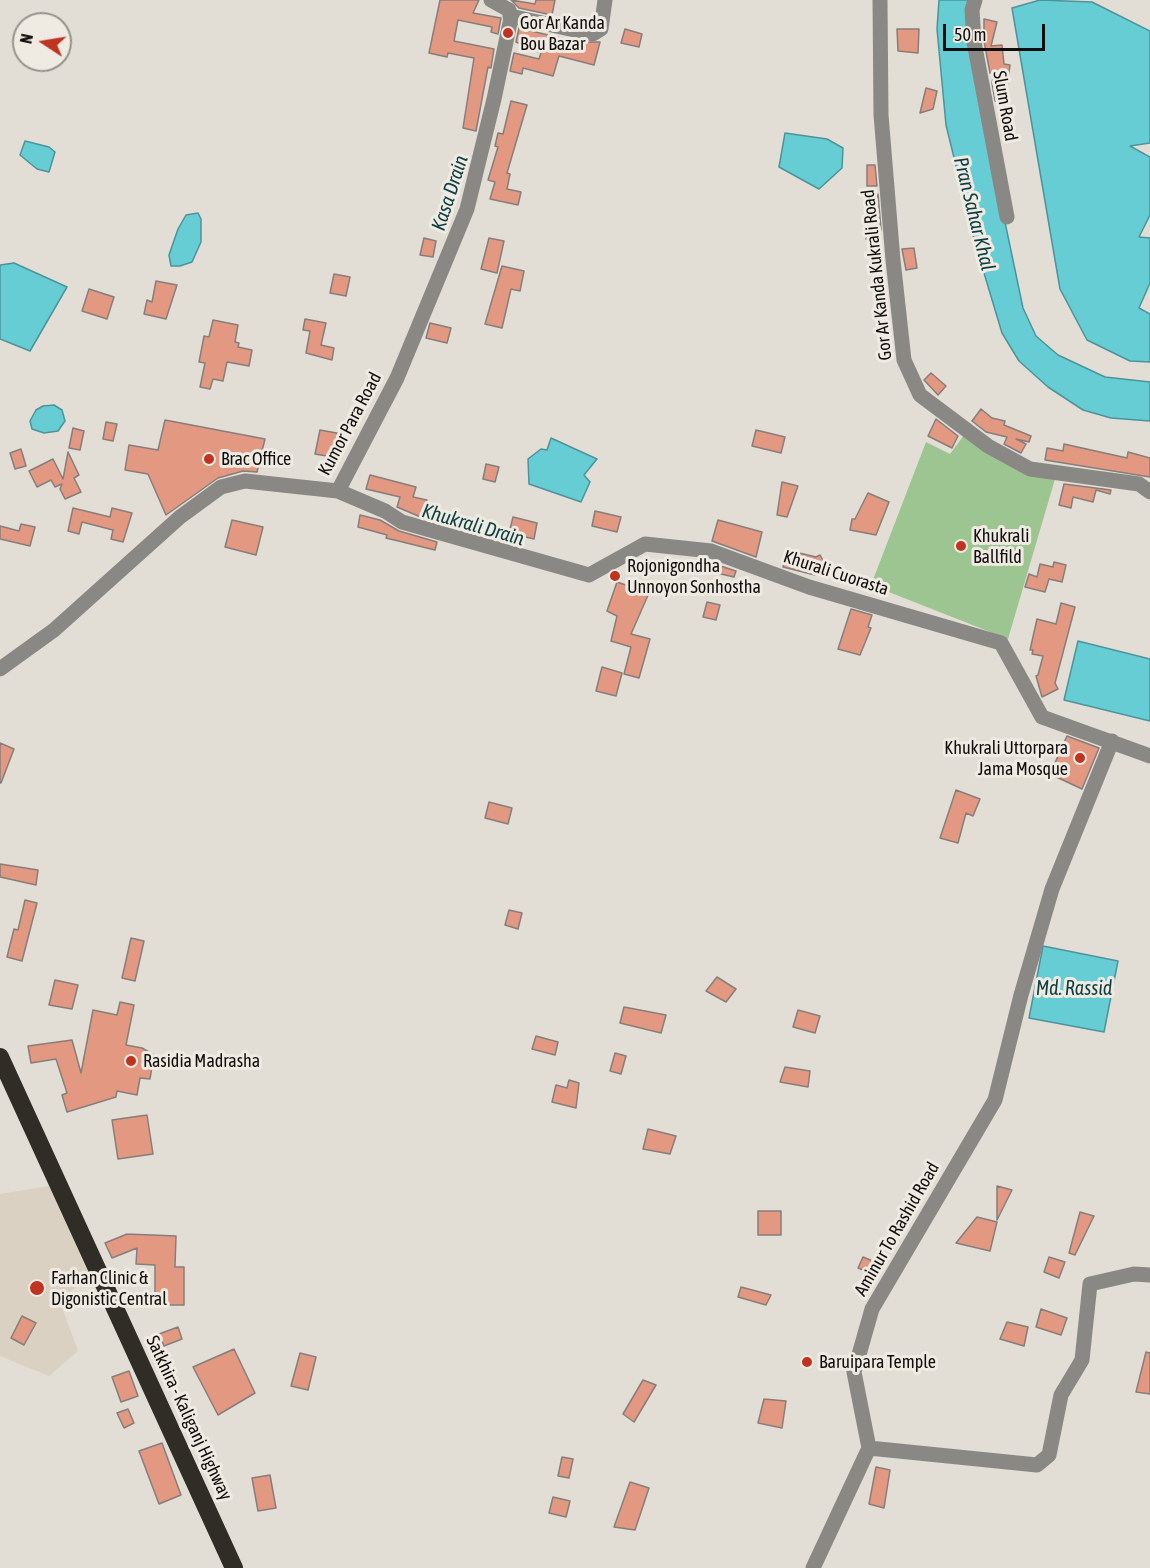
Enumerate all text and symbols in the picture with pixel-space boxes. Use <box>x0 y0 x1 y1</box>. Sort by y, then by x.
north arrow <box>12 12 72 72</box>
place label: Gor Ar Kanda Bou Bazar <box>520 12 605 54</box>
scale bar <box>946 12 1048 50</box>
text: 50 m <box>954 24 986 45</box>
marker: Gor Ar Kanda Bou Bazar <box>501 26 515 40</box>
text: N <box>17 32 36 45</box>
street label: Slum Road <box>988 69 1022 143</box>
water label: Kasa Drain <box>427 152 473 234</box>
water label: Pran Sahar Khal <box>948 155 1000 273</box>
street label: Gor Ar Kanda Kukrali Road <box>857 189 897 361</box>
street label: Kumor Para Road <box>314 369 386 479</box>
place label: Brac Office <box>221 448 291 470</box>
marker: Brac Office <box>202 452 216 466</box>
water label: Khukrali Drain <box>419 499 527 551</box>
place label: Khukrali Ballfild <box>973 525 1029 568</box>
marker: Khukrali Ballfild <box>954 539 968 553</box>
street label: Khurali Cuorasta <box>781 546 891 600</box>
place label: Rojonigondha Unnoyon Sonhostha <box>627 555 761 598</box>
marker: Rojonigondha Unnoyon Sonhostha <box>608 569 622 583</box>
place label: Khukrali Uttorpara Jama Mosque <box>944 737 1068 780</box>
marker: Khukrali Uttorpara Jama Mosque <box>1073 751 1087 765</box>
water label: Md. Rassid <box>1036 977 1112 1001</box>
place label: Rasidia Madrasha <box>143 1050 260 1072</box>
marker: Rasidia Madrasha <box>124 1054 138 1068</box>
street label: Aminur To Rashid Road <box>850 1158 944 1300</box>
place label: Farhan Clinic & Digonistic Central <box>51 1267 167 1310</box>
marker: Farhan Clinic & Digonistic Central <box>28 1279 46 1297</box>
street label: Satkhira - Kaliganj Highway <box>141 1332 237 1504</box>
place label: Baruipara Temple <box>819 1351 936 1373</box>
marker: Baruipara Temple <box>800 1355 814 1369</box>

